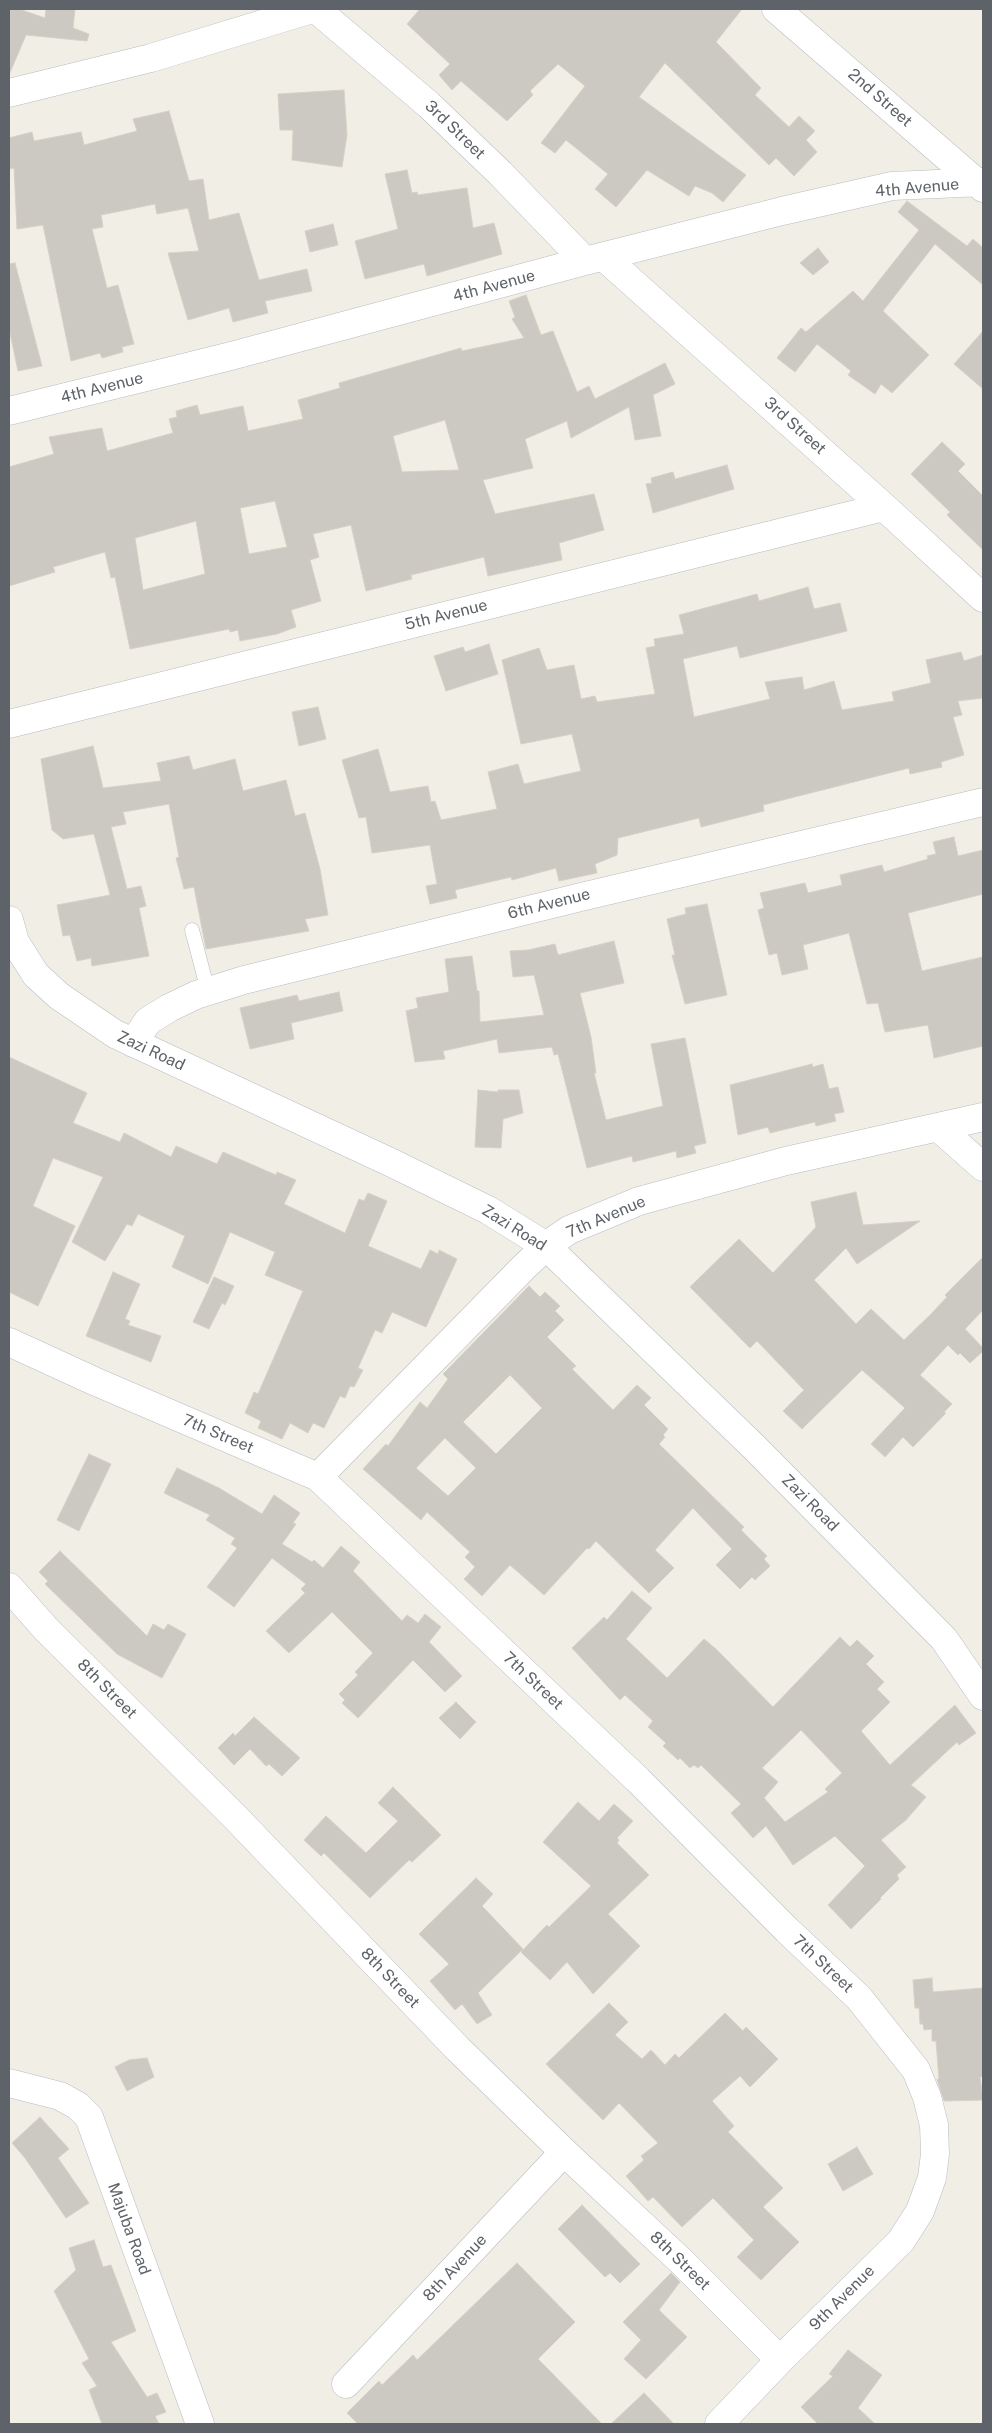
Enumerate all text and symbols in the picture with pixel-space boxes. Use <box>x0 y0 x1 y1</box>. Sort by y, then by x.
street label: 2nd Street <box>844 65 916 131</box>
street label: 3rd Street <box>421 97 489 163</box>
street label: 4th Avenue <box>874 175 960 201</box>
street label: 4th Avenue <box>451 266 537 306</box>
street label: 4th Avenue <box>59 368 145 408</box>
street label: 3rd Street <box>760 393 830 459</box>
street label: 5th Avenue <box>403 595 489 635</box>
street label: 6th Avenue <box>506 884 592 924</box>
street label: Zazi Road <box>114 1027 188 1075</box>
street label: 7th Avenue <box>564 1192 648 1242</box>
street label: Zazi Road <box>478 1201 550 1255</box>
street label: 7th Street <box>179 1410 257 1458</box>
street label: Zazi Road <box>778 1471 842 1535</box>
street label: 7th Street <box>499 1648 567 1714</box>
street label: 8th Street <box>73 1655 141 1723</box>
street label: 7th Street <box>789 1931 857 1997</box>
street label: 8th Street <box>357 1944 423 2012</box>
street label: Majuba Road <box>103 2180 155 2278</box>
street label: 8th Street <box>646 2228 714 2294</box>
street label: 8th Avenue <box>419 2230 491 2306</box>
street label: 9th Avenue <box>805 2261 879 2335</box>

